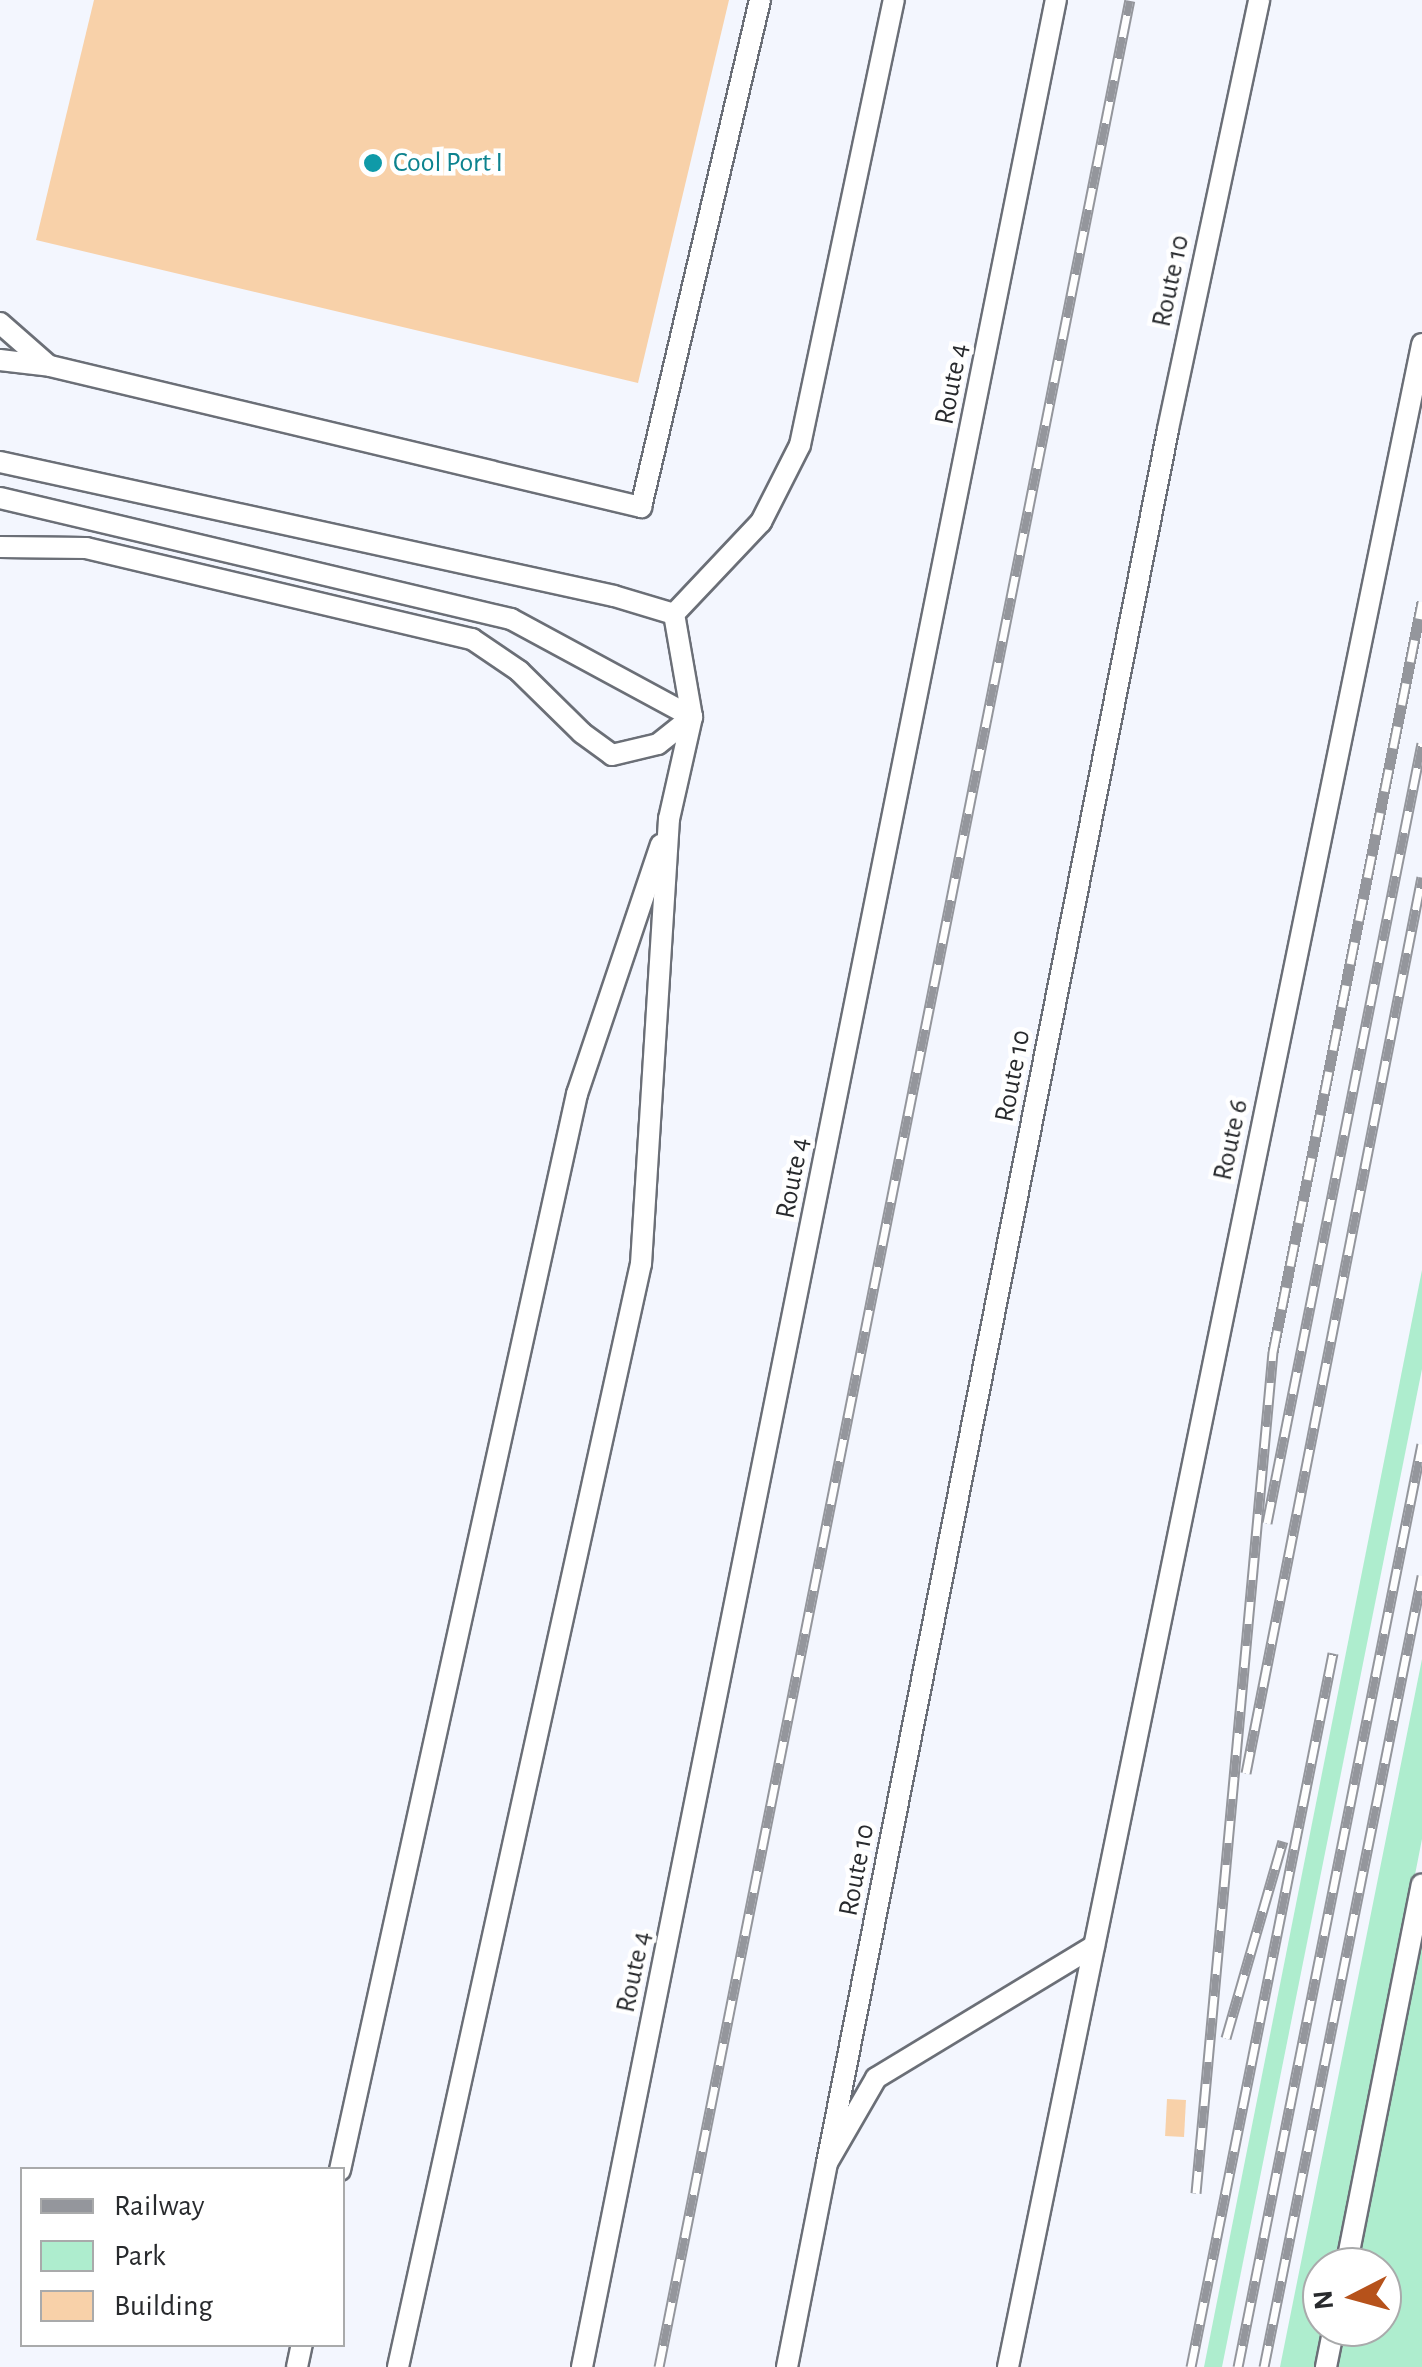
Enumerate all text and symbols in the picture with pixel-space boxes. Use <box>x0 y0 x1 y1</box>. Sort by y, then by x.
place label: Cool Port I <box>393 146 503 180</box>
marker: Cool Port I <box>362 152 384 174</box>
street label: Route 10 <box>1145 232 1197 330</box>
street label: Route 4 <box>928 341 976 427</box>
street label: Route 10 <box>988 1027 1038 1125</box>
street label: Route 6 <box>1206 1097 1256 1183</box>
street label: Route 4 <box>769 1135 817 1221</box>
street label: Route 10 <box>832 1821 882 1919</box>
street label: Route 4 <box>609 1928 659 2016</box>
legend <box>20 2167 345 2347</box>
text: Railway <box>114 2191 205 2221</box>
text: Park <box>114 2241 166 2271</box>
north arrow <box>1302 2247 1402 2347</box>
text: N <box>1309 2289 1339 2311</box>
text: Building <box>114 2291 213 2321</box>

